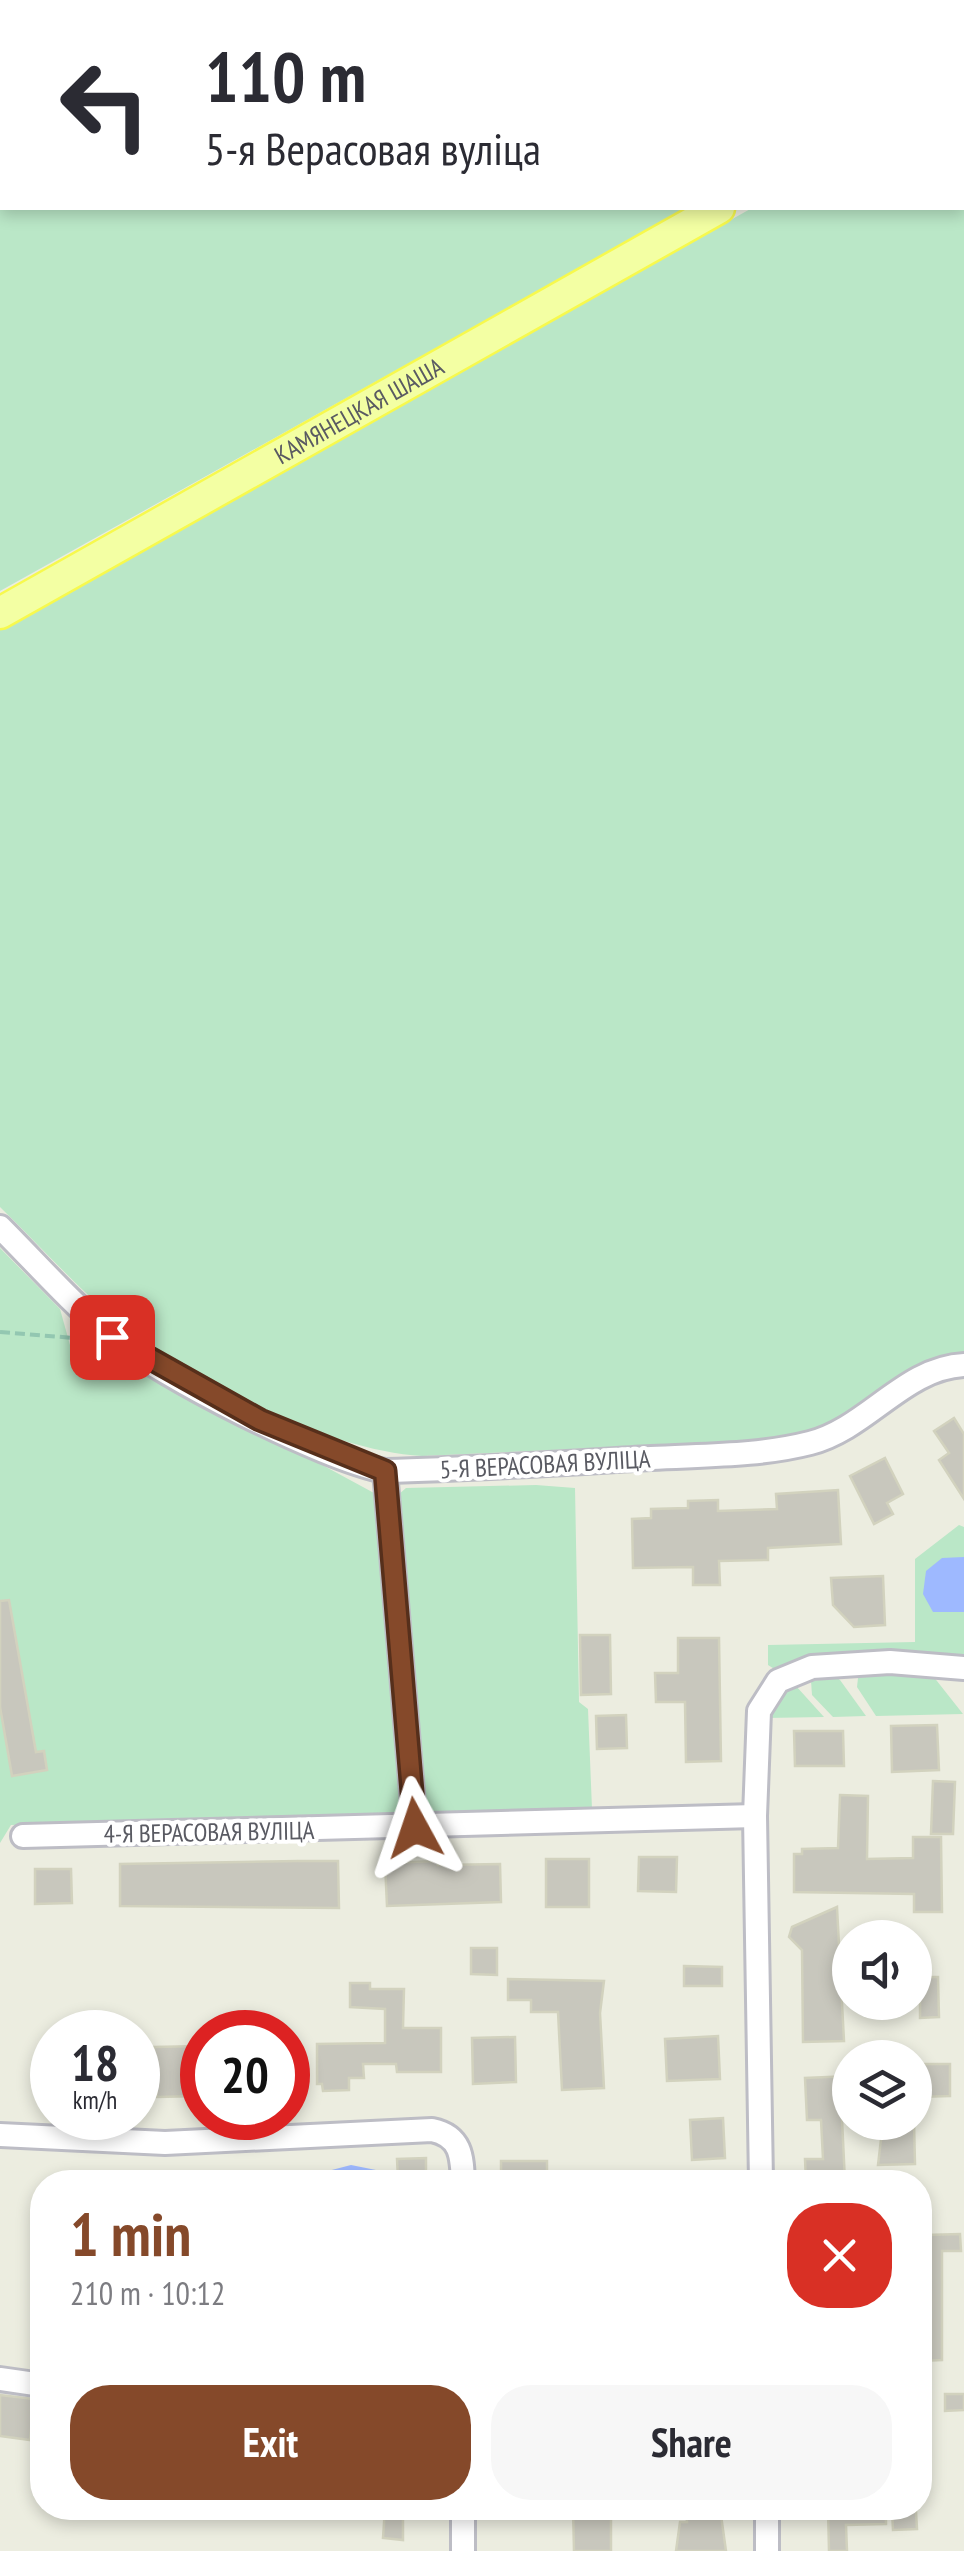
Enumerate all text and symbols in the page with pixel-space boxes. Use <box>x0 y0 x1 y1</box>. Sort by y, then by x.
text: 110 m <box>205 31 366 121</box>
icon: left <box>40 40 170 170</box>
text: 5-я Верасовая вуліца <box>205 119 541 177</box>
street label: КАМЯНЕЦКАЯ ШАША <box>269 350 449 471</box>
pin <box>70 1295 155 1380</box>
icon: arrive <box>85 1310 140 1365</box>
street label: 5-Я ВЕРАСОВАЯ ВУЛІЦА <box>439 1442 651 1485</box>
position arrow <box>363 1776 467 1880</box>
street label: 4-Я ВЕРАСОВАЯ ВУЛІЦА <box>103 1814 315 1850</box>
map controls <box>832 1920 932 2140</box>
button: sound <box>832 1920 932 2020</box>
speed limit sign: 20 <box>180 2010 310 2140</box>
text: 18 <box>71 2030 119 2095</box>
button: layers <box>832 2040 932 2140</box>
text: km/h <box>73 2084 117 2116</box>
text: 1 min <box>70 2195 191 2273</box>
button: close <box>787 2203 892 2308</box>
text: 210 m · 10:12 <box>70 2272 225 2314</box>
button: Exit <box>70 2385 471 2500</box>
button: Share <box>491 2385 892 2500</box>

